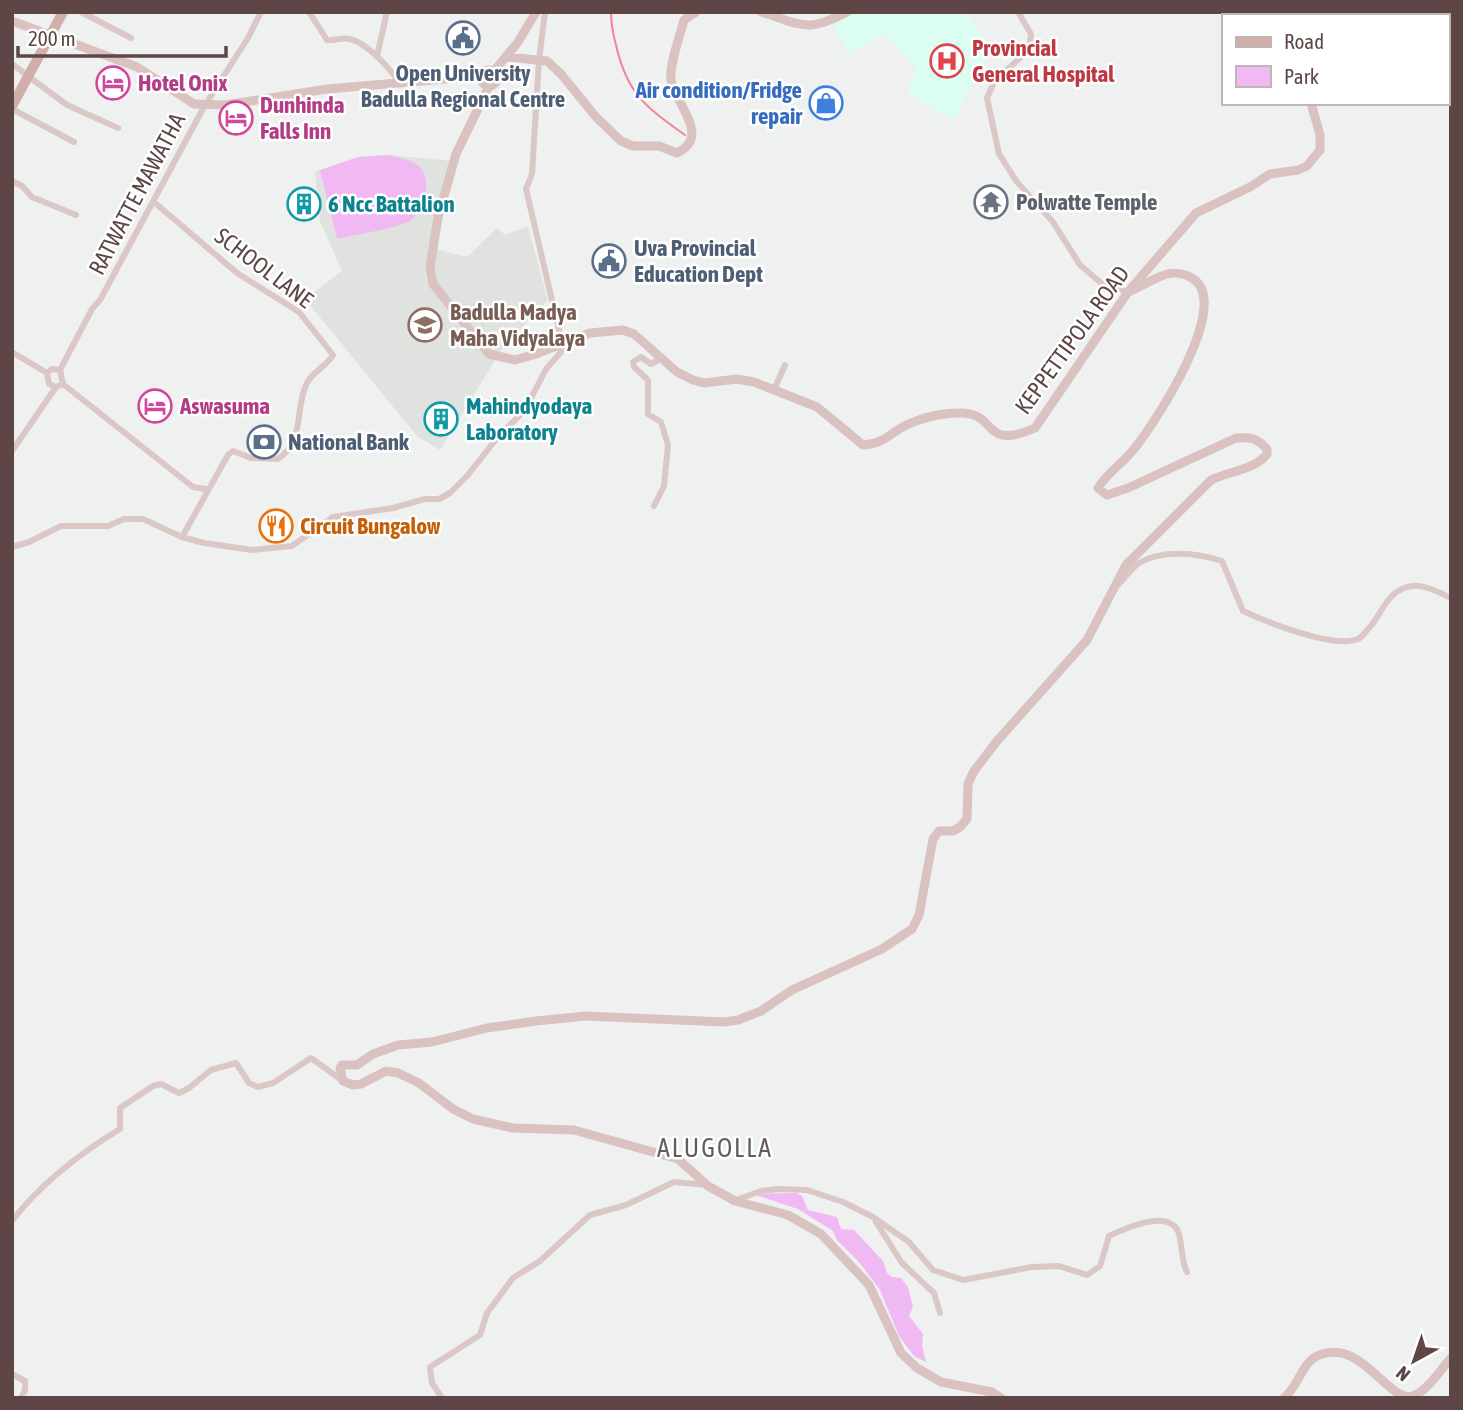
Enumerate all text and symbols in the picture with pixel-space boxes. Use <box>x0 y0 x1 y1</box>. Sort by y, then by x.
scale bar <box>18 14 226 58</box>
legend <box>1222 14 1449 105</box>
public building icon: Open University Badulla Regional Centre <box>444 19 482 57</box>
text: 200 m <box>28 26 76 50</box>
text: Road <box>1284 29 1324 53</box>
place label: Provincial General Hospital <box>972 35 1115 87</box>
hospital icon: Provincial General Hospital <box>928 42 966 80</box>
place label: Open University Badulla Regional Centre <box>361 60 565 112</box>
hotel icon: Hotel Onix <box>94 64 132 102</box>
text: Park <box>1284 64 1319 88</box>
place label: Hotel Onix <box>138 70 227 96</box>
place label: Air condition/Fridge repair <box>635 77 803 129</box>
shop icon: Air condition/Fridge repair <box>807 84 845 122</box>
place label: Dunhinda Falls Inn <box>260 92 345 144</box>
hotel icon: Dunhinda Falls Inn <box>217 99 255 137</box>
street label: RATWATTE MAWATHA <box>83 108 191 279</box>
temple icon: Polwatte Temple <box>972 183 1010 221</box>
building icon: 6 Ncc Battalion <box>285 185 323 223</box>
place label: Polwatte Temple <box>1016 189 1157 215</box>
place label: 6 Ncc Battalion <box>328 191 455 217</box>
street label: SCHOOL LANE <box>210 223 318 313</box>
place label: Uva Provincial Education Dept <box>634 235 763 287</box>
public building icon: Uva Provincial Education Dept <box>590 242 628 280</box>
street label: KEPPETTIPOLA ROAD <box>1010 261 1134 419</box>
place label: Badulla Madya Maha Vidyalaya <box>450 299 586 351</box>
school or university icon: Badulla Madya Maha Vidyalaya <box>406 306 444 344</box>
hotel icon: Aswasuma <box>136 387 174 425</box>
place label: Aswasuma <box>179 393 270 419</box>
place label: Mahindyodaya Laboratory <box>466 393 593 445</box>
building icon: Mahindyodaya Laboratory <box>422 400 460 438</box>
bank icon: National Bank <box>245 423 283 461</box>
place label: National Bank <box>288 429 410 455</box>
restaurant icon: Circuit Bungalow <box>257 507 295 545</box>
place label: Circuit Bungalow <box>300 513 441 539</box>
district label: ALUGOLLA <box>657 1133 773 1163</box>
north arrow <box>1379 1326 1449 1396</box>
text: N <box>1392 1362 1414 1386</box>

